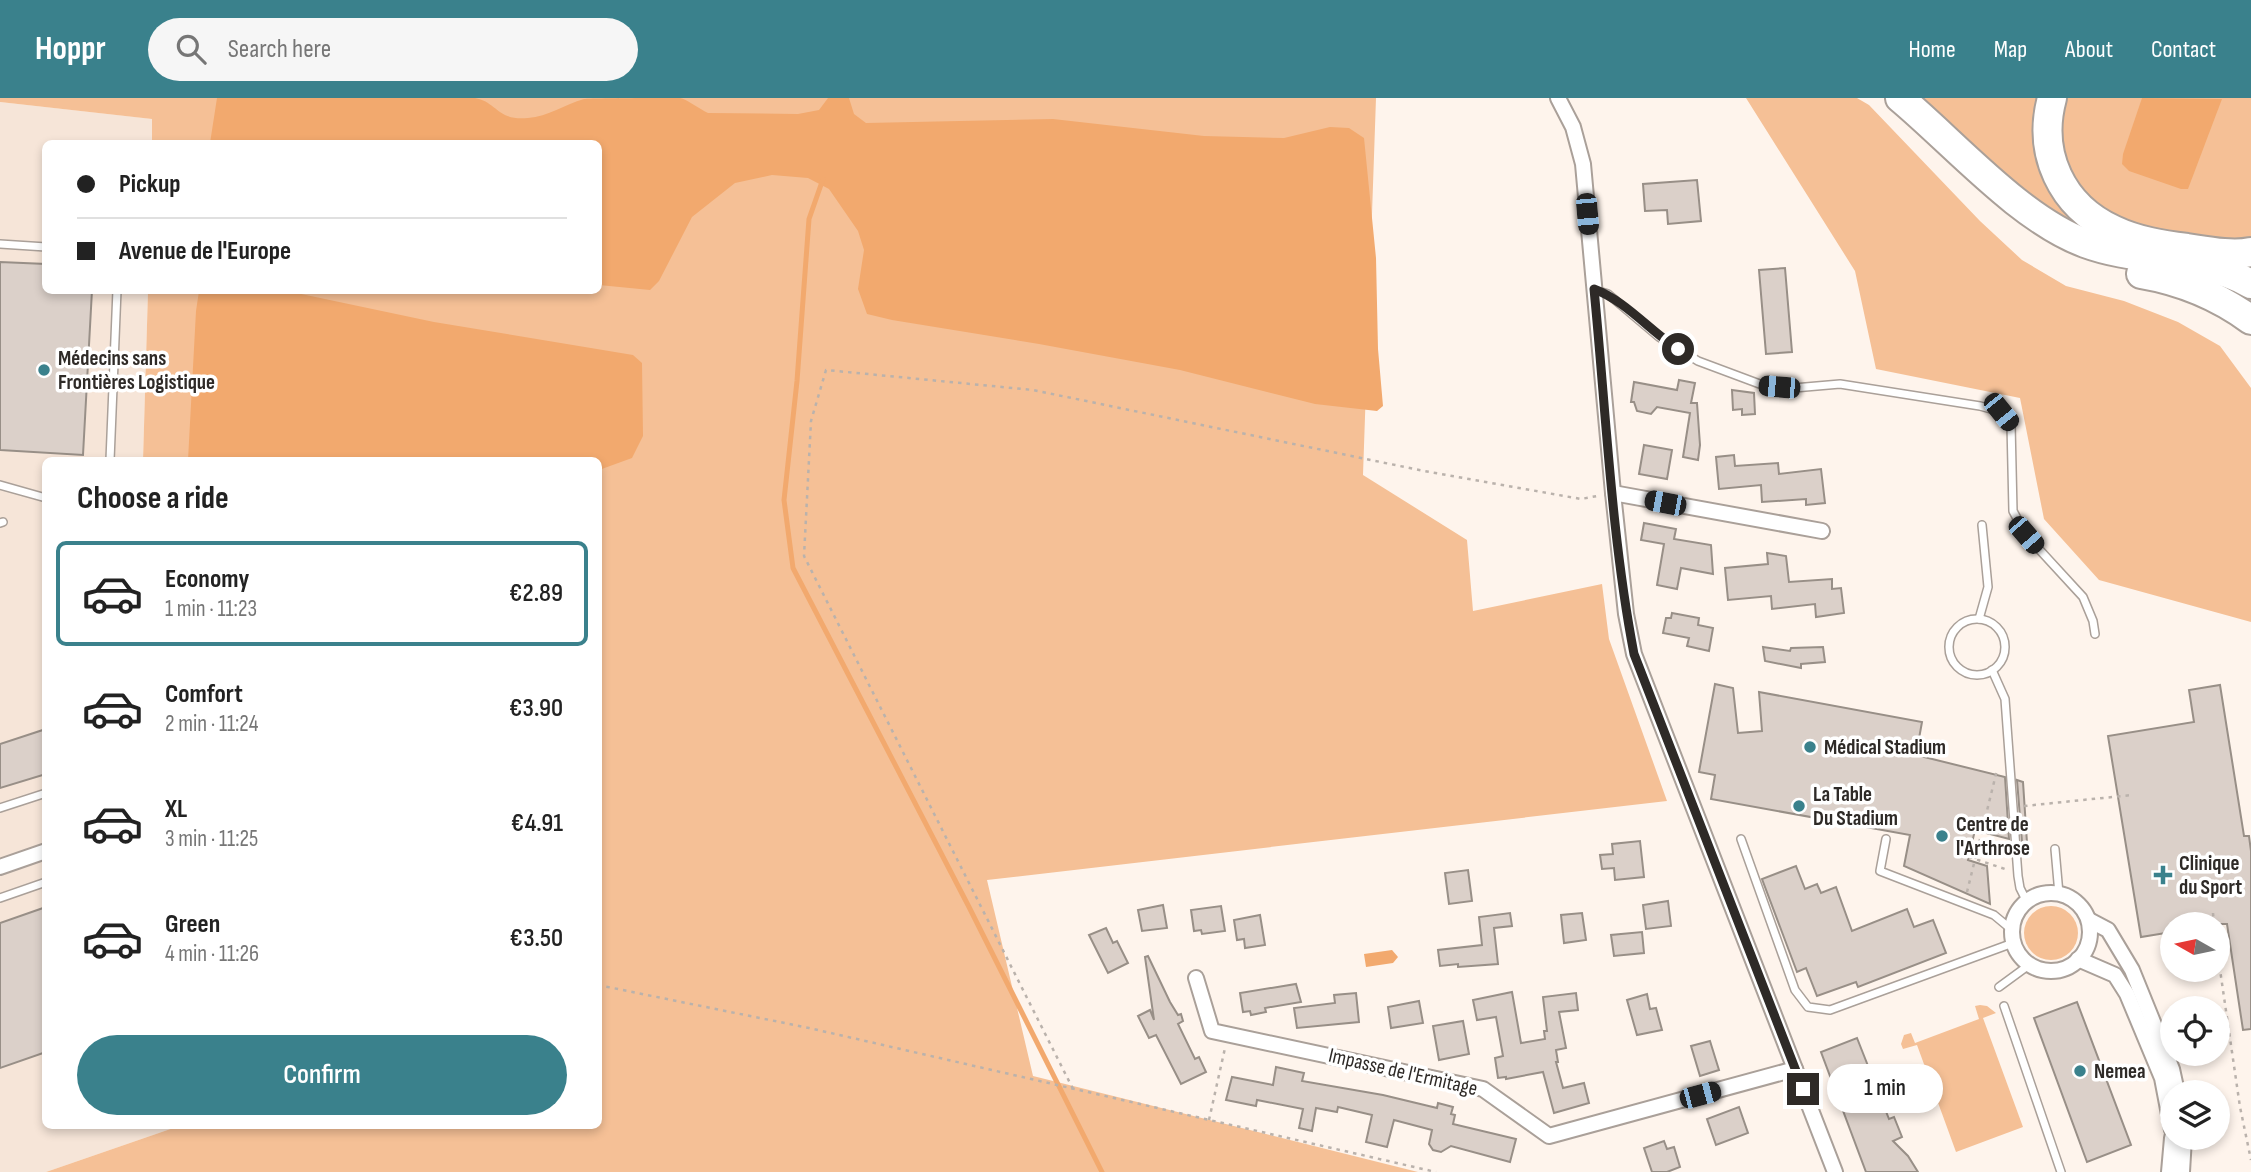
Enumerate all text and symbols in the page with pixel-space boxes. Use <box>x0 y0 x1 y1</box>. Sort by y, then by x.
search box <box>148 18 638 81</box>
text: Hoppr <box>35 29 106 69</box>
icon: search <box>172 30 210 68</box>
text: Search here <box>228 34 331 65</box>
text: Home <box>1908 35 1956 64</box>
text: Map <box>1994 35 2027 64</box>
text: About <box>2065 35 2113 64</box>
text: Contact <box>2151 35 2216 64</box>
text: Pickup <box>119 169 181 200</box>
car <box>1575 192 1600 236</box>
text: Avenue de l'Europe <box>119 236 291 267</box>
route start <box>1662 333 1694 365</box>
place label: Médecins sans Frontières Logistique <box>58 346 215 395</box>
marker: Médecins sans Frontières Logistique <box>36 362 52 378</box>
car <box>1758 375 1801 399</box>
car <box>1980 389 2023 435</box>
text: Choose a ride <box>77 479 229 518</box>
car <box>1643 489 1688 517</box>
car <box>2005 512 2048 558</box>
icon: car <box>81 562 144 625</box>
text: Economy <box>165 564 249 595</box>
text: €2.89 <box>509 578 563 609</box>
text: 1 min · 11:23 <box>165 595 257 623</box>
icon: car <box>81 677 144 740</box>
text: Comfort <box>165 679 243 710</box>
text: €3.90 <box>509 693 563 724</box>
text: 2 min · 11:24 <box>165 710 258 738</box>
place label: Médical Stadium <box>1824 735 1946 760</box>
marker: Médical Stadium <box>1802 739 1818 755</box>
place label: La Table Du Stadium <box>1813 782 1898 831</box>
icon: car <box>81 792 144 855</box>
text: XL <box>165 794 187 825</box>
marker: La Table Du Stadium <box>1791 798 1807 814</box>
text: €4.91 <box>511 808 563 839</box>
place label: Centre de l'Arthrose <box>1956 812 2030 861</box>
text: 3 min · 11:25 <box>165 825 258 853</box>
marker: Centre de l'Arthrose <box>1934 828 1950 844</box>
place label: Clinique du Sport <box>2179 851 2242 900</box>
marker: Clinique du Sport <box>2153 865 2173 885</box>
icon: car <box>81 907 144 970</box>
text: Green <box>165 909 220 940</box>
north arrow <box>2160 912 2230 982</box>
map controls <box>2160 912 2230 1150</box>
text: €3.50 <box>509 923 563 954</box>
text: 4 min · 11:26 <box>165 940 259 968</box>
button: locate <box>2160 996 2230 1066</box>
button: Confirm <box>77 1035 567 1115</box>
street label: Impasse de l'Ermitage <box>1326 1043 1480 1101</box>
place label: Nemea <box>2094 1059 2146 1084</box>
marker: Nemea <box>2072 1063 2088 1079</box>
callout: 1 min <box>1828 1065 1943 1114</box>
route end <box>1787 1073 1819 1105</box>
text: 1 min <box>1864 1074 1906 1102</box>
car <box>1677 1079 1724 1111</box>
button: layers <box>2160 1080 2230 1150</box>

